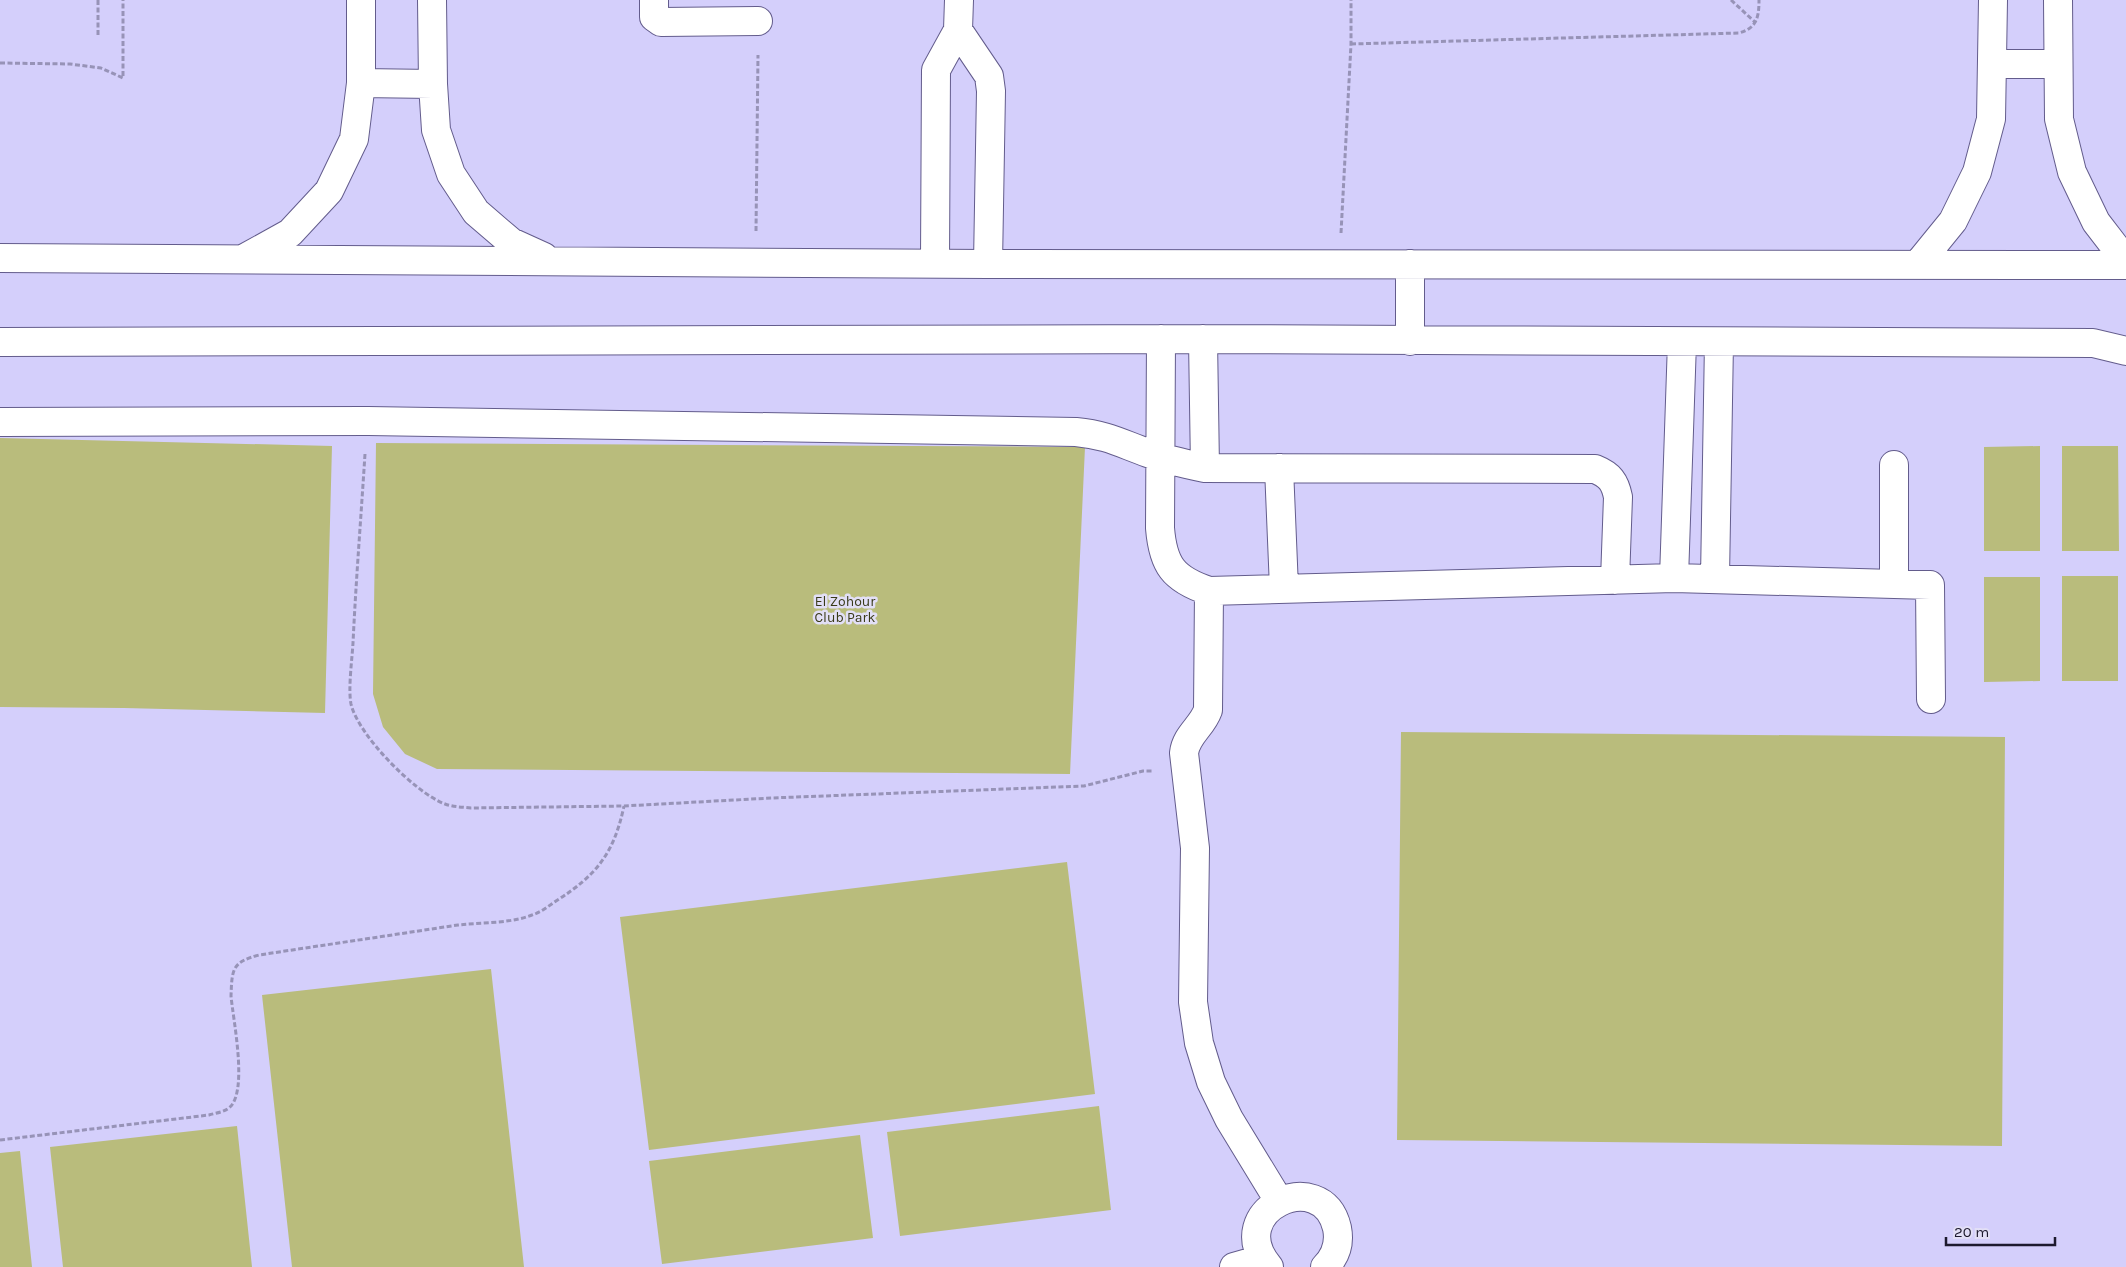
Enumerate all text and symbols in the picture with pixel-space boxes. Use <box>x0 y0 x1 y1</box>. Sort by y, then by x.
park label: El Zohour Club Park <box>814 593 876 626</box>
scale bar <box>1946 1214 2055 1246</box>
text: 20 m <box>1954 1223 1989 1241</box>

